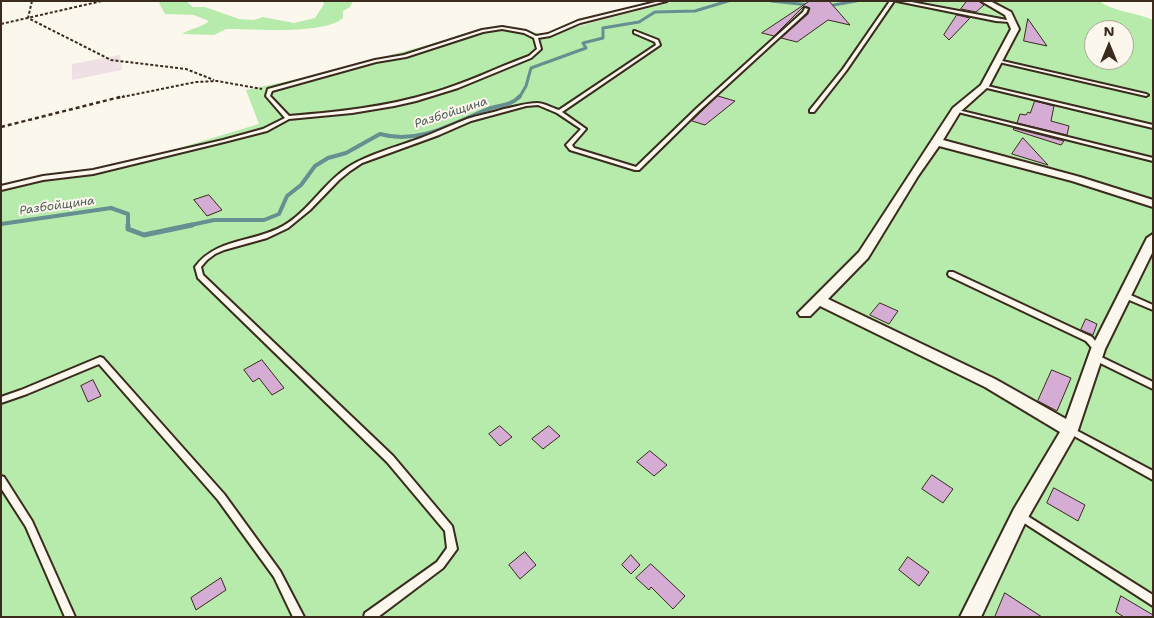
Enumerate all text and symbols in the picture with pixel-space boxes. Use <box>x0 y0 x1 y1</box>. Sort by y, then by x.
north arrow <box>1084 20 1134 70</box>
text: N <box>1103 22 1115 40</box>
water label: Разбойщина <box>413 94 489 132</box>
water label: Разбойщина <box>18 194 96 218</box>

